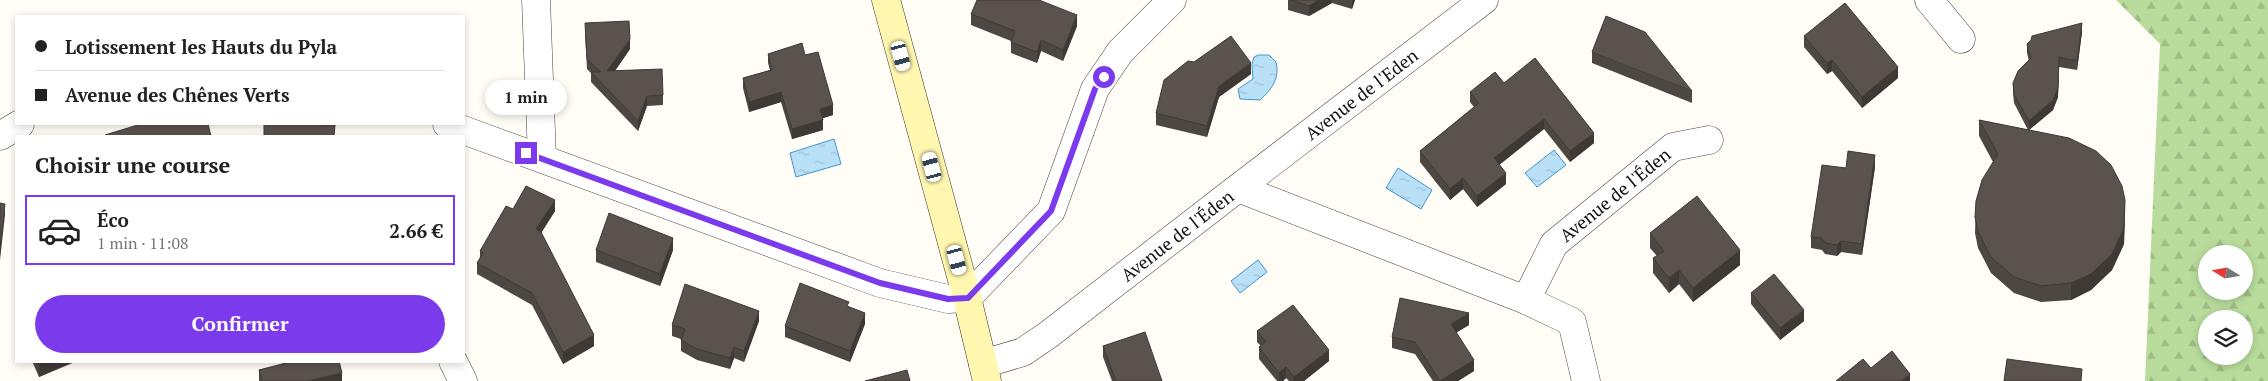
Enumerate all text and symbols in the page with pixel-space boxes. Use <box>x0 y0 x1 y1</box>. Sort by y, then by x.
text: Lotissement les Hauts du Pyla <box>65 34 337 59</box>
car <box>889 40 912 72</box>
street label: Avenue de l'Eden <box>1300 43 1423 145</box>
route start <box>1093 66 1115 88</box>
callout: 1 min <box>485 80 567 116</box>
text: Avenue des Chênes Verts <box>65 82 290 107</box>
text: 1 min <box>504 86 548 108</box>
route end <box>515 142 537 164</box>
street label: Avenue de l'Éden <box>1554 142 1675 247</box>
text: Choisir une course <box>35 150 230 179</box>
car <box>920 151 943 183</box>
street label: Avenue de l'Éden <box>1116 184 1238 286</box>
text: Éco <box>97 207 129 232</box>
icon: car <box>37 208 82 253</box>
text: 2.66 € <box>389 218 443 243</box>
text: 1 min · 11:08 <box>97 232 189 254</box>
car <box>945 244 968 276</box>
north arrow <box>2198 245 2252 300</box>
map controls <box>2198 245 2253 365</box>
button: Confirmer <box>35 295 445 353</box>
button: layers <box>2198 310 2253 365</box>

